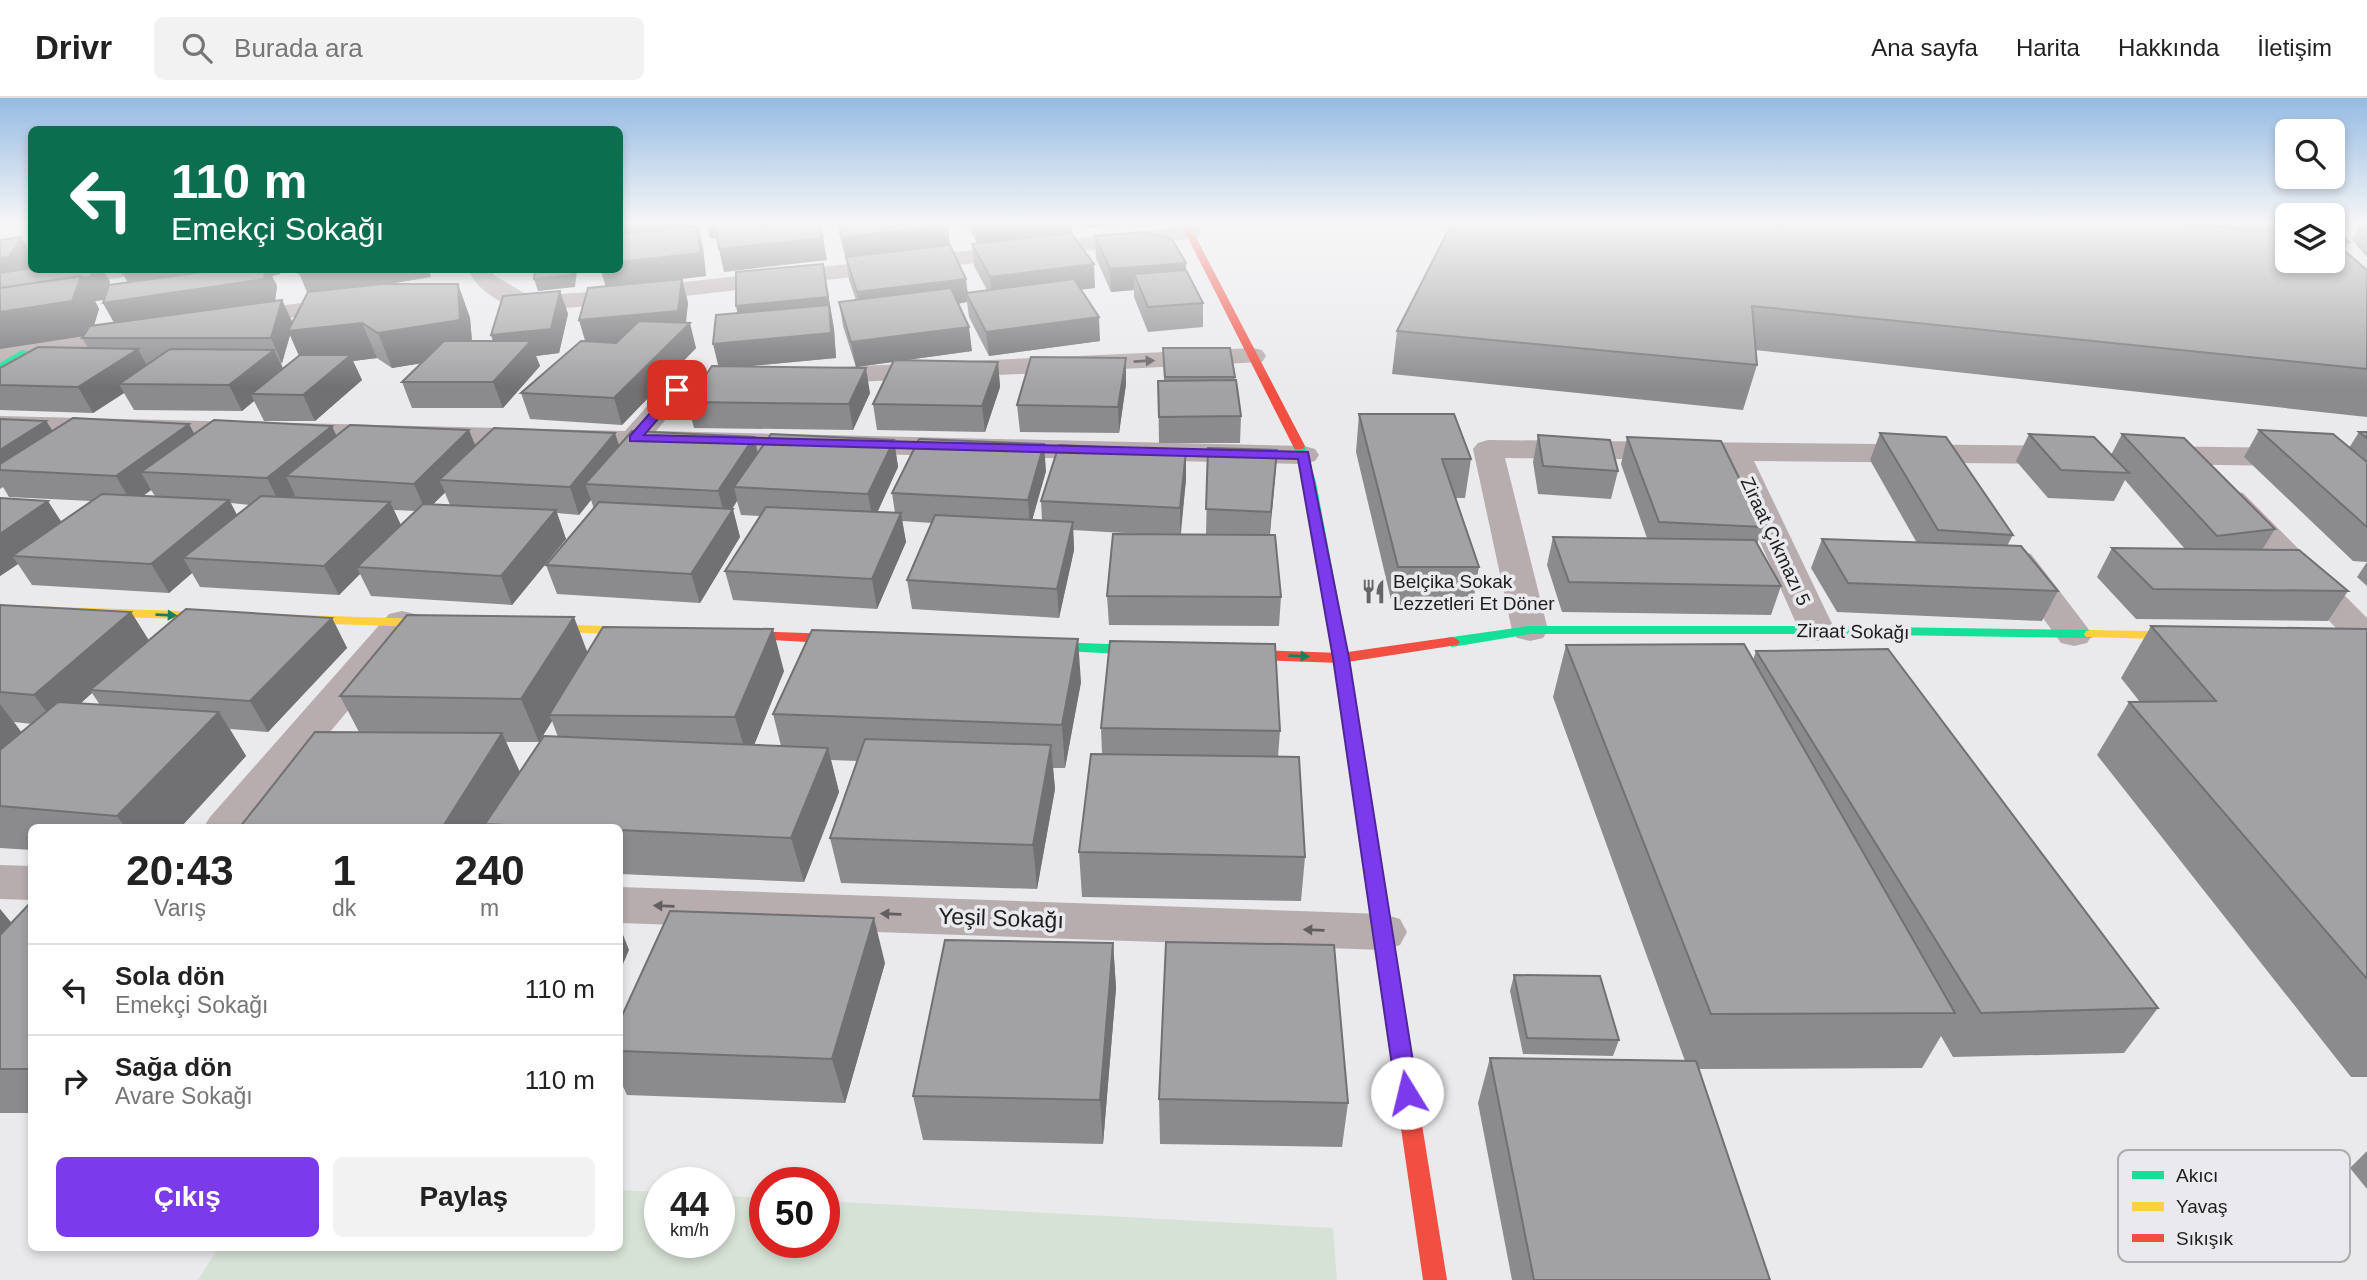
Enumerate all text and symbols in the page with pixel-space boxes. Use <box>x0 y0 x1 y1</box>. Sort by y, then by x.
search box <box>154 17 644 80</box>
text: Drivr <box>35 29 112 66</box>
icon: search <box>178 29 216 67</box>
text: Burada ara <box>234 33 363 63</box>
text: Ana sayfa <box>1871 34 1978 61</box>
text: Harita <box>2016 34 2080 61</box>
text: Hakkında <box>2118 34 2219 61</box>
text: İletişim <box>2257 34 2332 61</box>
map controls <box>2275 119 2345 273</box>
button: search <box>2275 119 2345 189</box>
icon: left <box>56 154 147 245</box>
text: 110 m <box>171 154 307 208</box>
button: layers <box>2275 203 2345 273</box>
text: Emekçi Sokağı <box>171 211 384 247</box>
one-way arrow <box>1134 355 1156 366</box>
pin <box>647 360 707 420</box>
icon: arrive <box>658 371 696 409</box>
street label: Ziraat Çıkmazı 5 <box>1737 474 1815 609</box>
place label: Belçika Sokak Lezzetleri Et Döner <box>1393 571 1555 614</box>
restaurant icon: Belçika Sokak Lezzetleri Et Döner <box>1359 578 1387 606</box>
one-way arrow <box>155 609 177 620</box>
street label: Ziraat Sokağı <box>1796 620 1910 643</box>
one-way arrow <box>1289 651 1311 662</box>
text: 20:43 <box>126 847 234 894</box>
text: 1 <box>332 847 356 894</box>
text: 240 <box>455 847 525 894</box>
text: Varış <box>154 895 206 921</box>
text: dk <box>332 895 356 921</box>
text: m <box>480 895 499 921</box>
one-way arrow <box>653 901 675 912</box>
street label: Yeşil Sokağı <box>938 903 1064 933</box>
one-way arrow <box>880 909 902 920</box>
one-way arrow <box>1303 924 1325 935</box>
text: Sola dön <box>115 961 225 991</box>
icon: left <box>56 971 94 1009</box>
text: 110 m <box>525 974 595 1004</box>
text: Emekçi Sokağı <box>115 992 268 1018</box>
text: Sağa dön <box>115 1052 232 1082</box>
position arrow <box>1370 1056 1444 1130</box>
icon: right <box>56 1062 94 1100</box>
text: 110 m <box>525 1065 595 1095</box>
text: Avare Sokağı <box>115 1083 253 1109</box>
legend <box>2118 1150 2350 1262</box>
button: Çıkış <box>56 1157 319 1237</box>
button: Paylaş <box>333 1157 595 1237</box>
text: Akıcı <box>2176 1165 2218 1186</box>
speed limit sign: 50 <box>749 1167 840 1258</box>
text: 44 <box>670 1184 709 1223</box>
text: Yavaş <box>2176 1196 2227 1217</box>
text: km/h <box>670 1220 709 1240</box>
text: Sıkışık <box>2176 1228 2234 1249</box>

